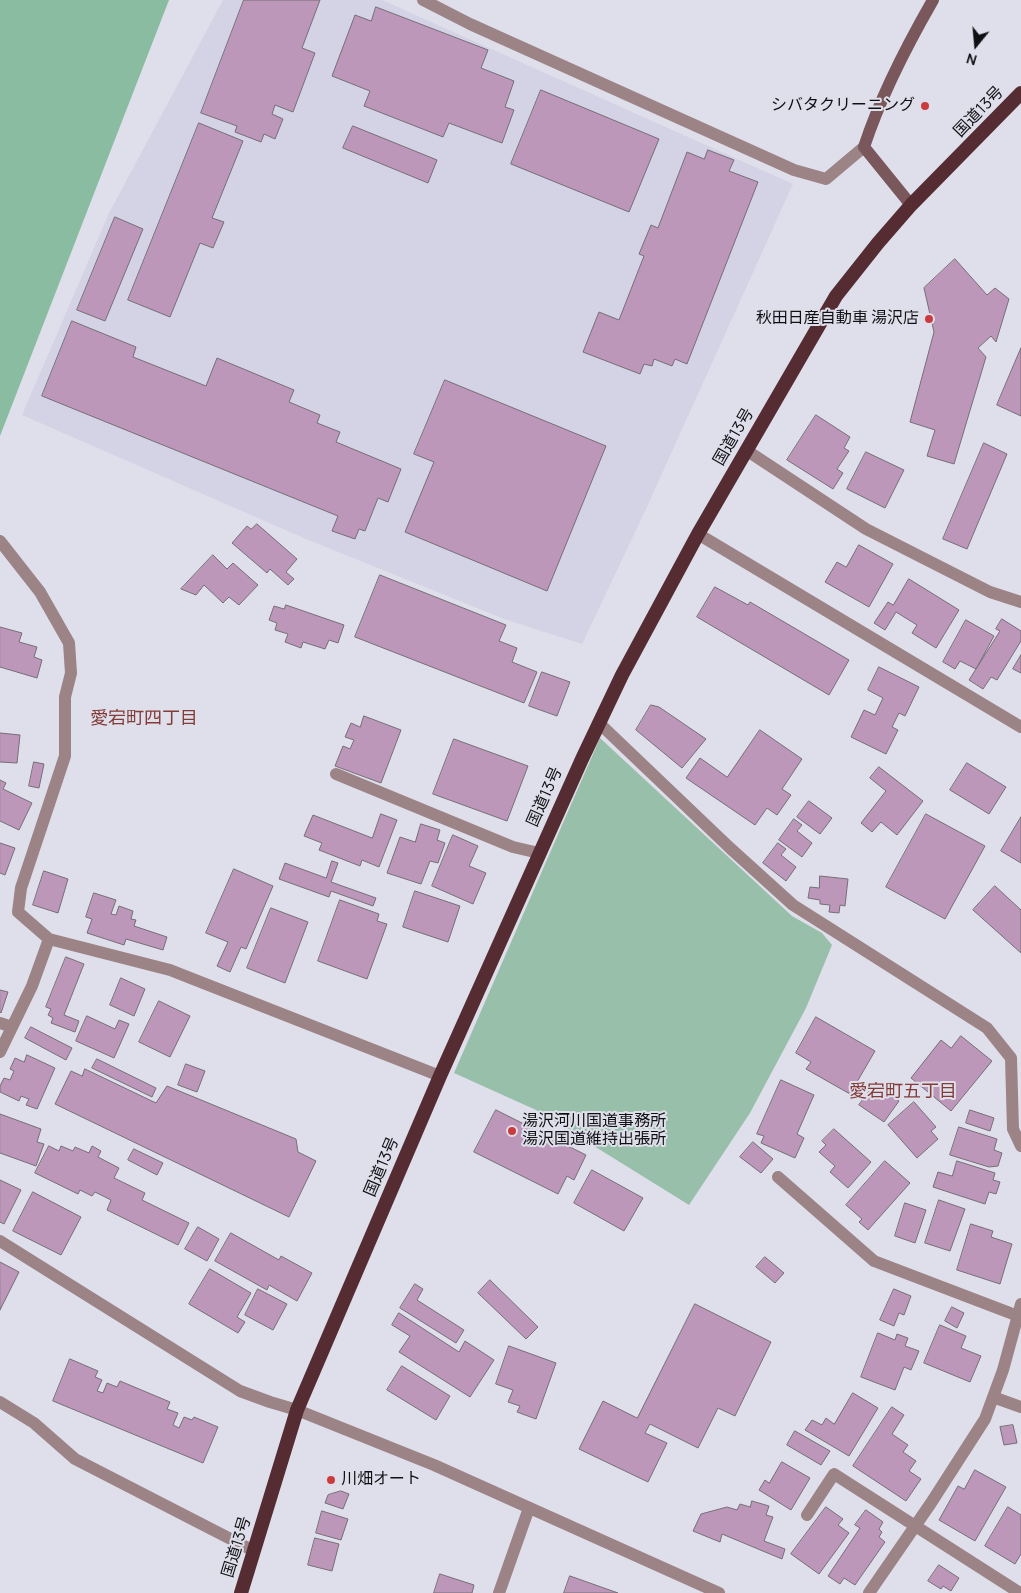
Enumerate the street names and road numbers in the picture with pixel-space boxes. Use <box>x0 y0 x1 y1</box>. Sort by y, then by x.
street label: 国道13号 <box>950 83 1008 141</box>
street label: 国道13号 <box>710 405 758 469</box>
street label: 国道13号 <box>523 764 567 830</box>
street label: 国道13号 <box>361 1134 403 1200</box>
street label: 国道13号 <box>219 1514 255 1580</box>

